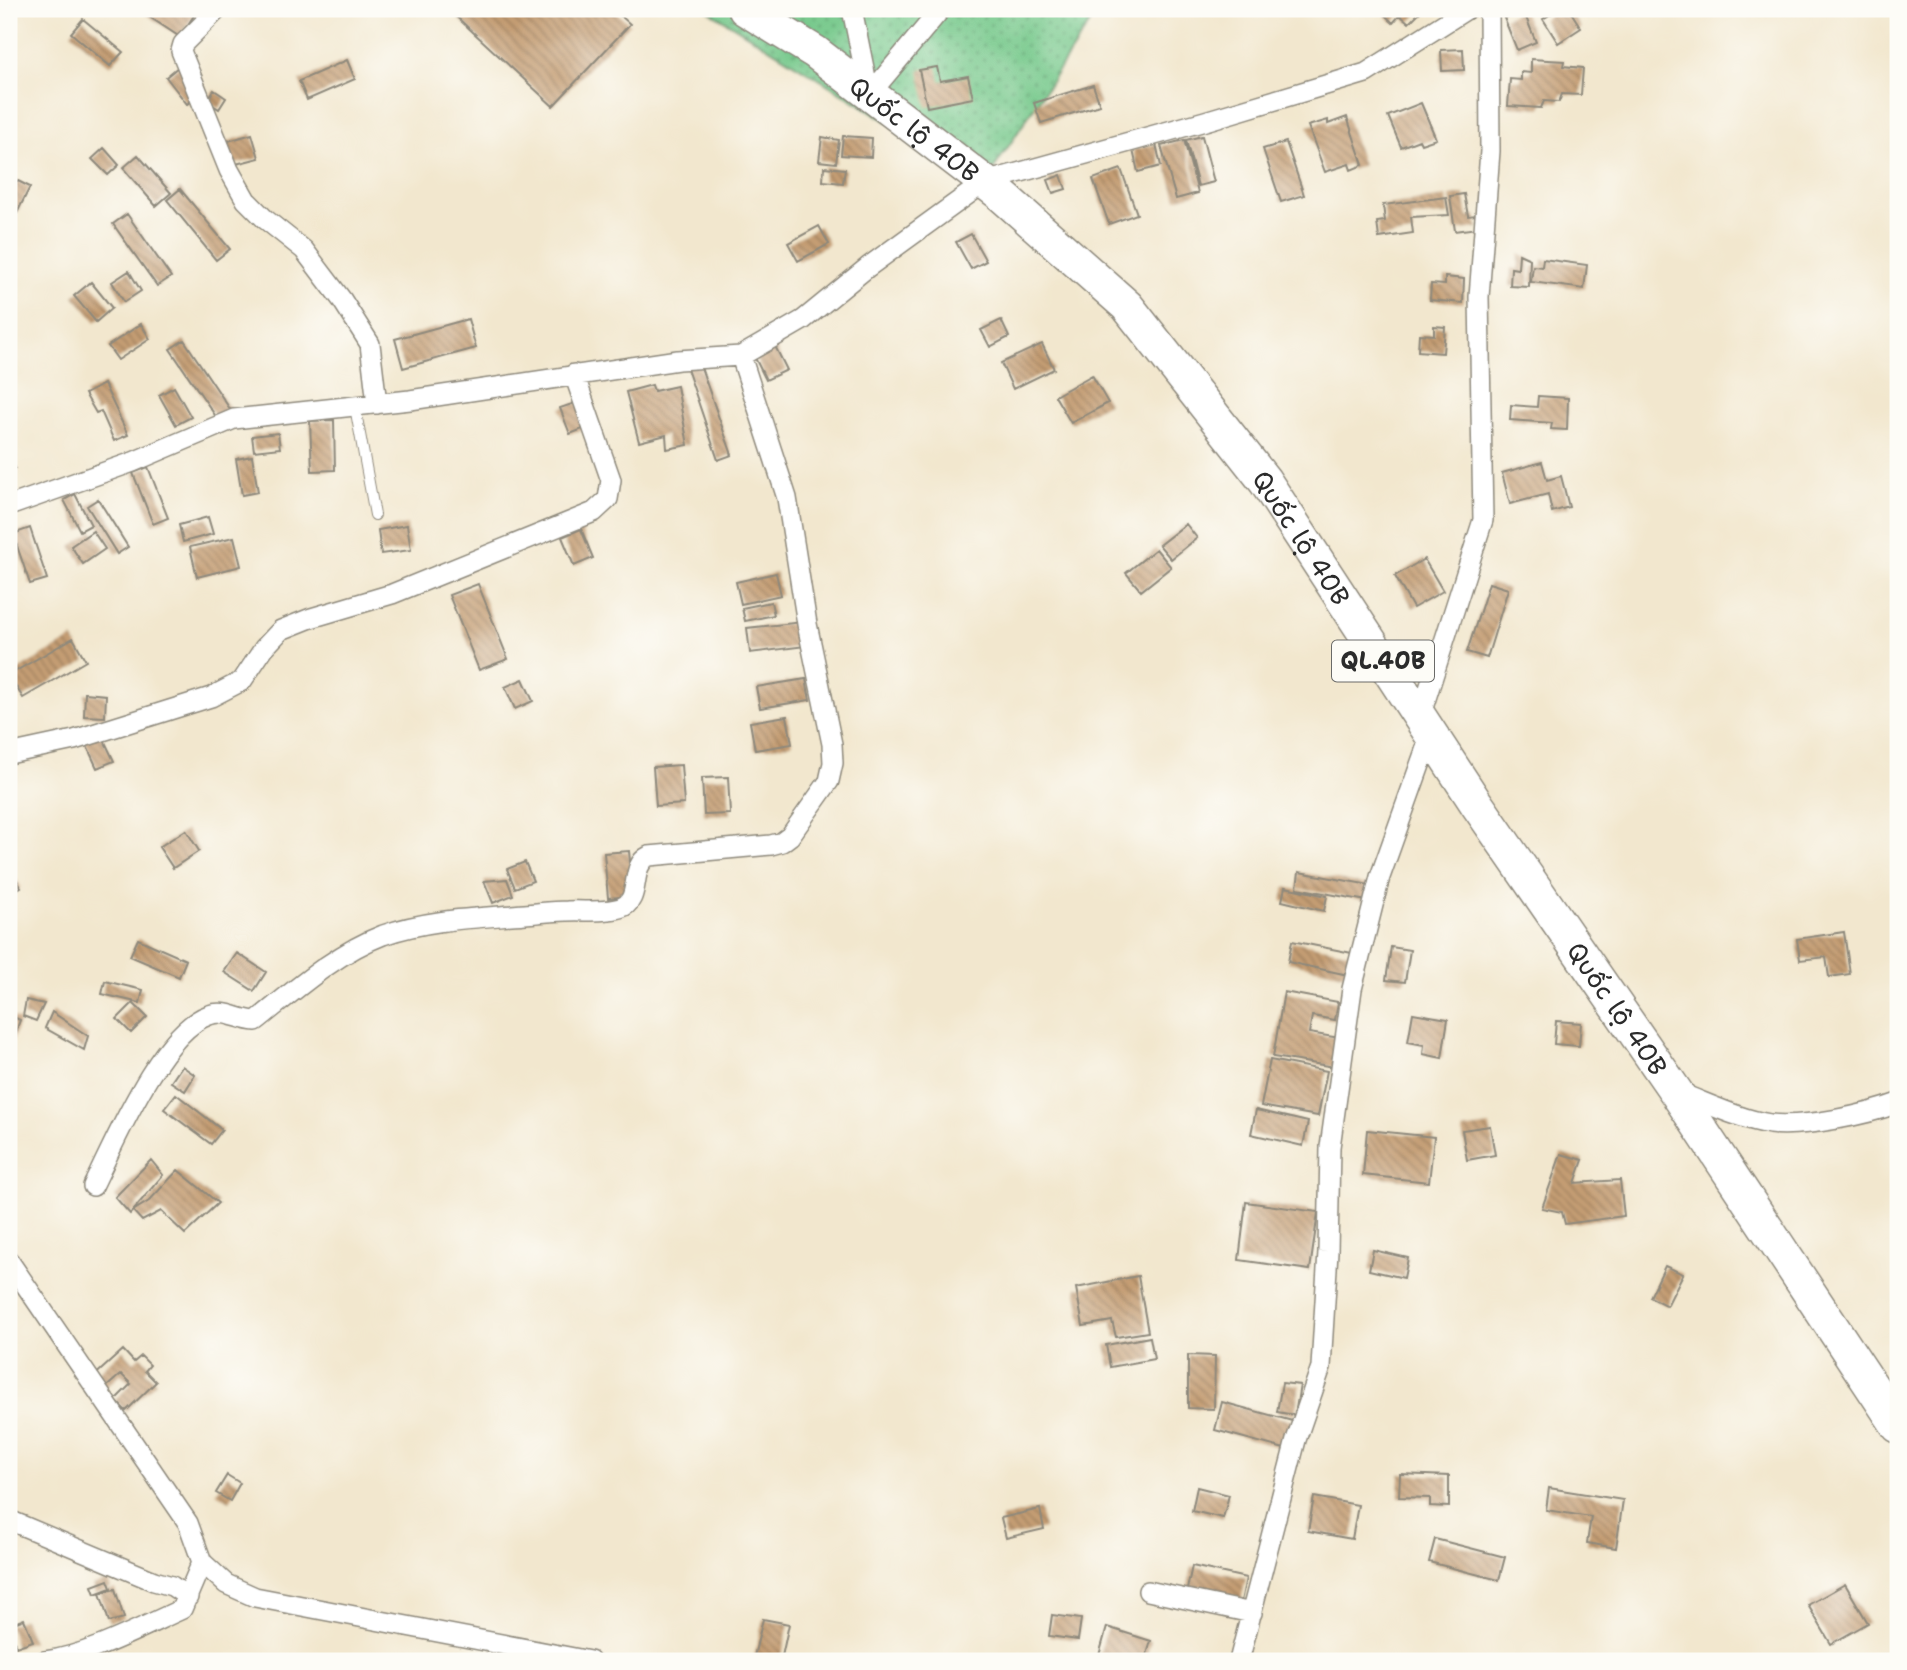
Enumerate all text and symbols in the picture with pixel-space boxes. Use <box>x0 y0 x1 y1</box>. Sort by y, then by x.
street label: Quốc lộ 40B <box>843 68 987 190</box>
street label: Quốc lộ 40B <box>1245 462 1359 612</box>
road number: QL.40B <box>1332 640 1434 682</box>
street label: Quốc lộ 40B <box>1559 934 1676 1082</box>

